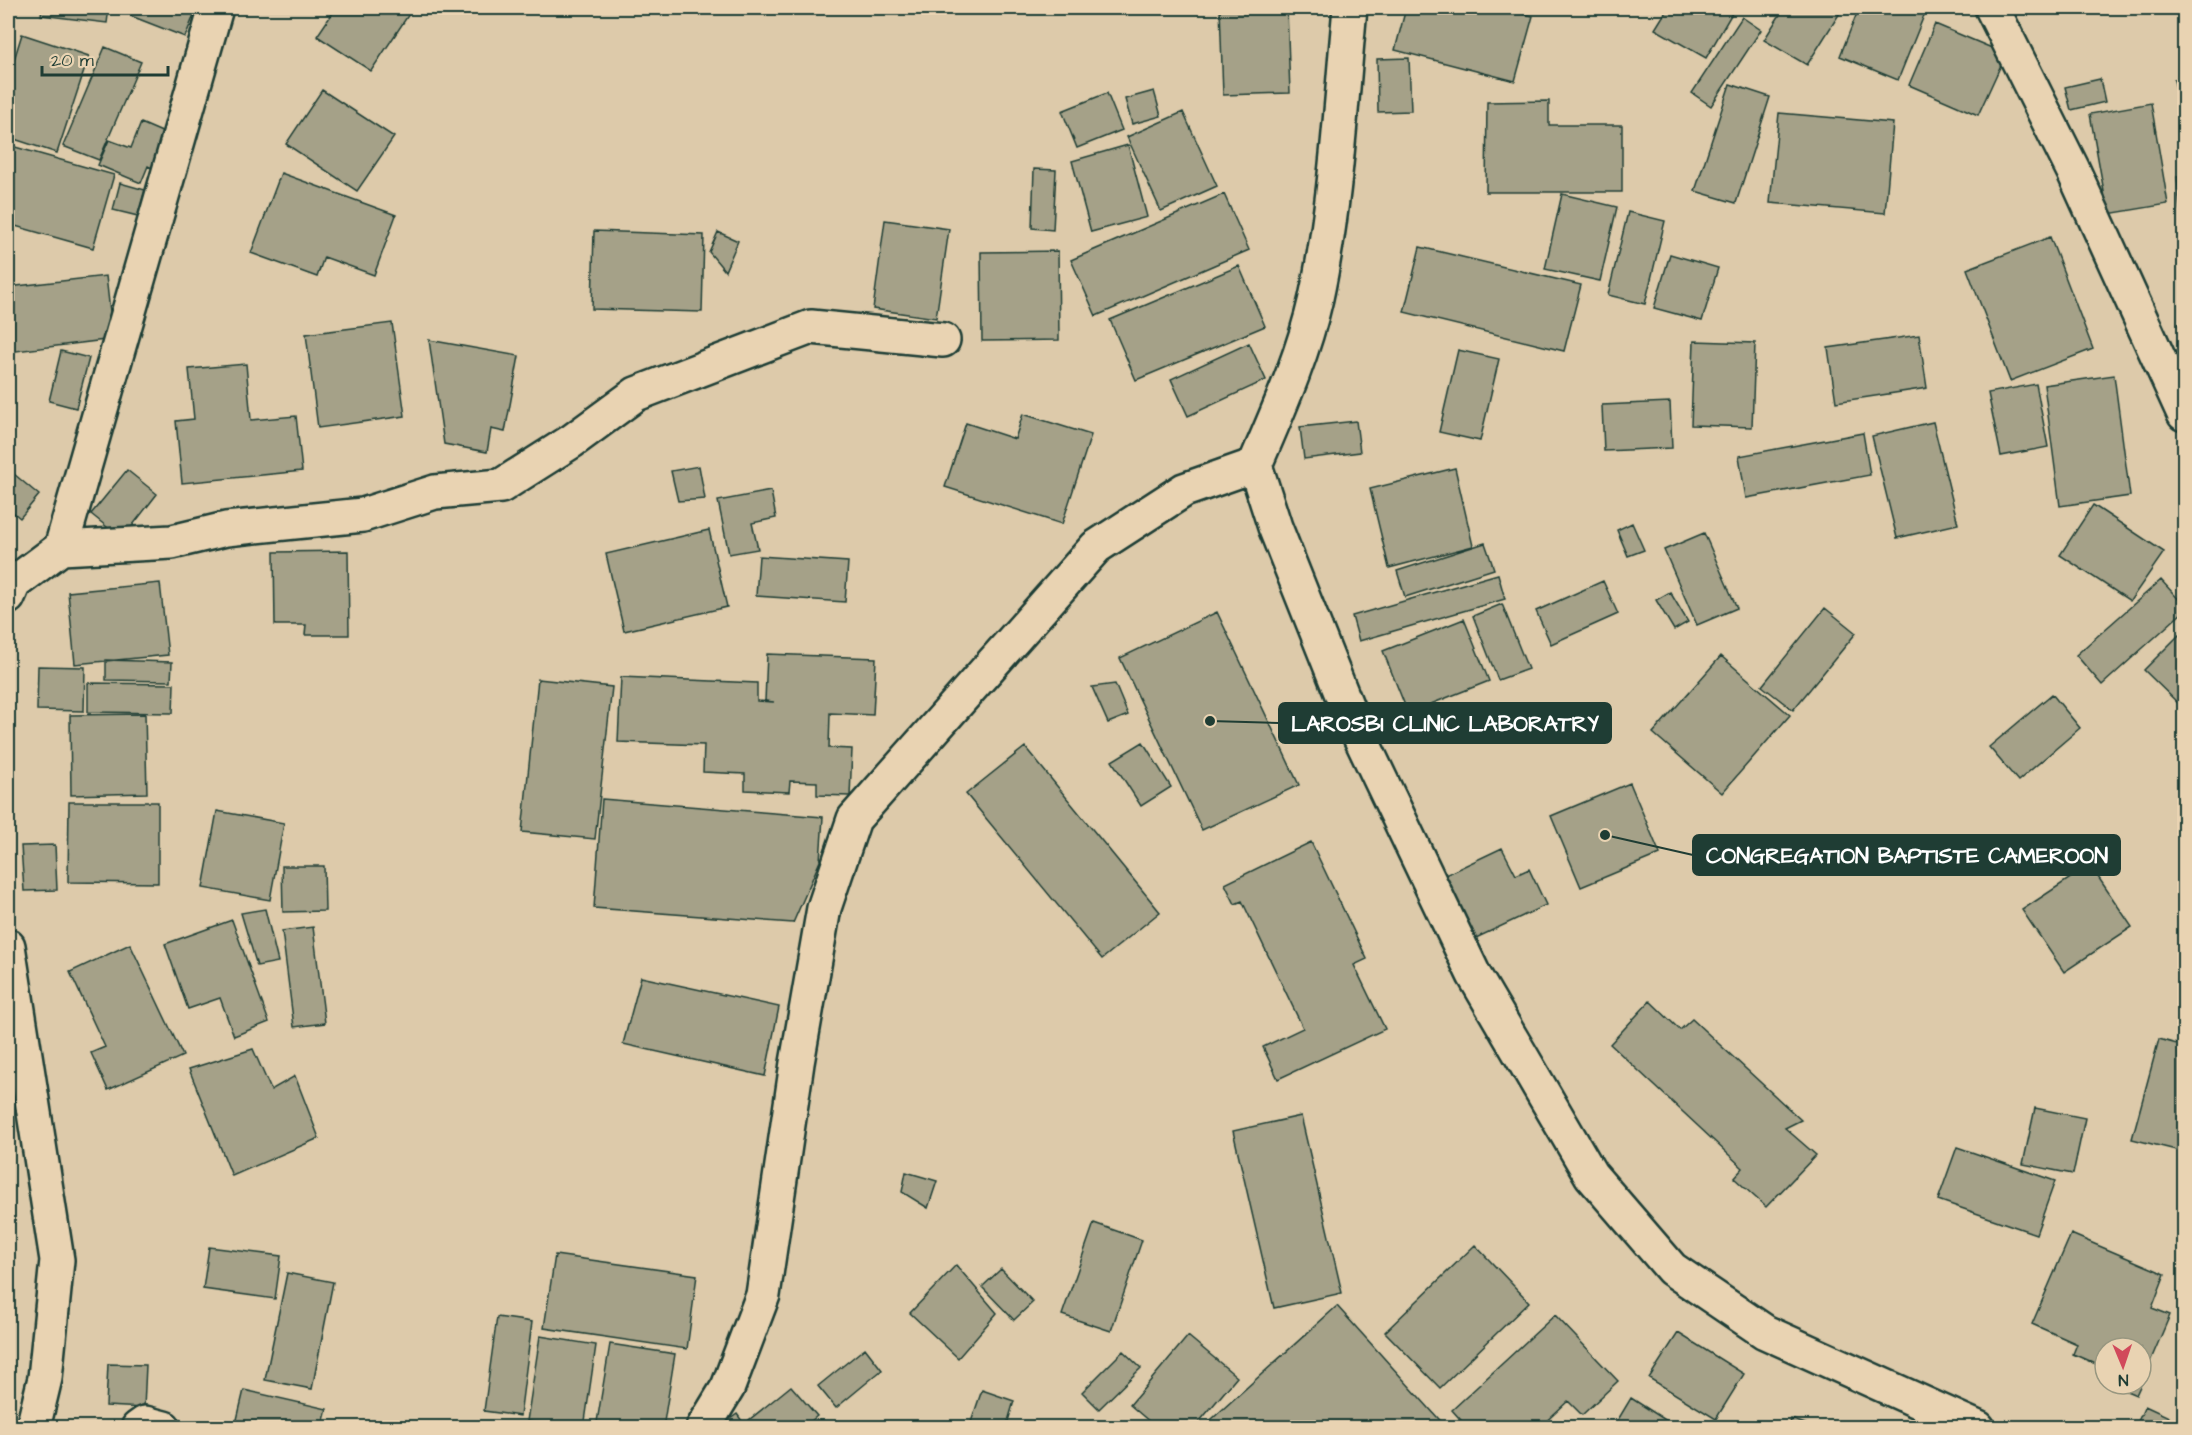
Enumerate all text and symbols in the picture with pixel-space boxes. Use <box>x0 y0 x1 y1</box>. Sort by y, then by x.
scale bar <box>42 39 168 77</box>
text: 20 m <box>51 48 94 73</box>
callout: LAROSBI CLINIC LABORATRY <box>1279 703 1611 743</box>
text: LAROSBI CLINIC LABORATRY <box>1291 709 1599 740</box>
callout: CONGREGATION BAPTISTE CAMEROON <box>1693 835 2120 875</box>
text: CONGREGATION BAPTISTE CAMEROON <box>1706 841 2108 872</box>
north arrow <box>2093 1336 2153 1396</box>
text: N <box>2118 1369 2129 1391</box>

